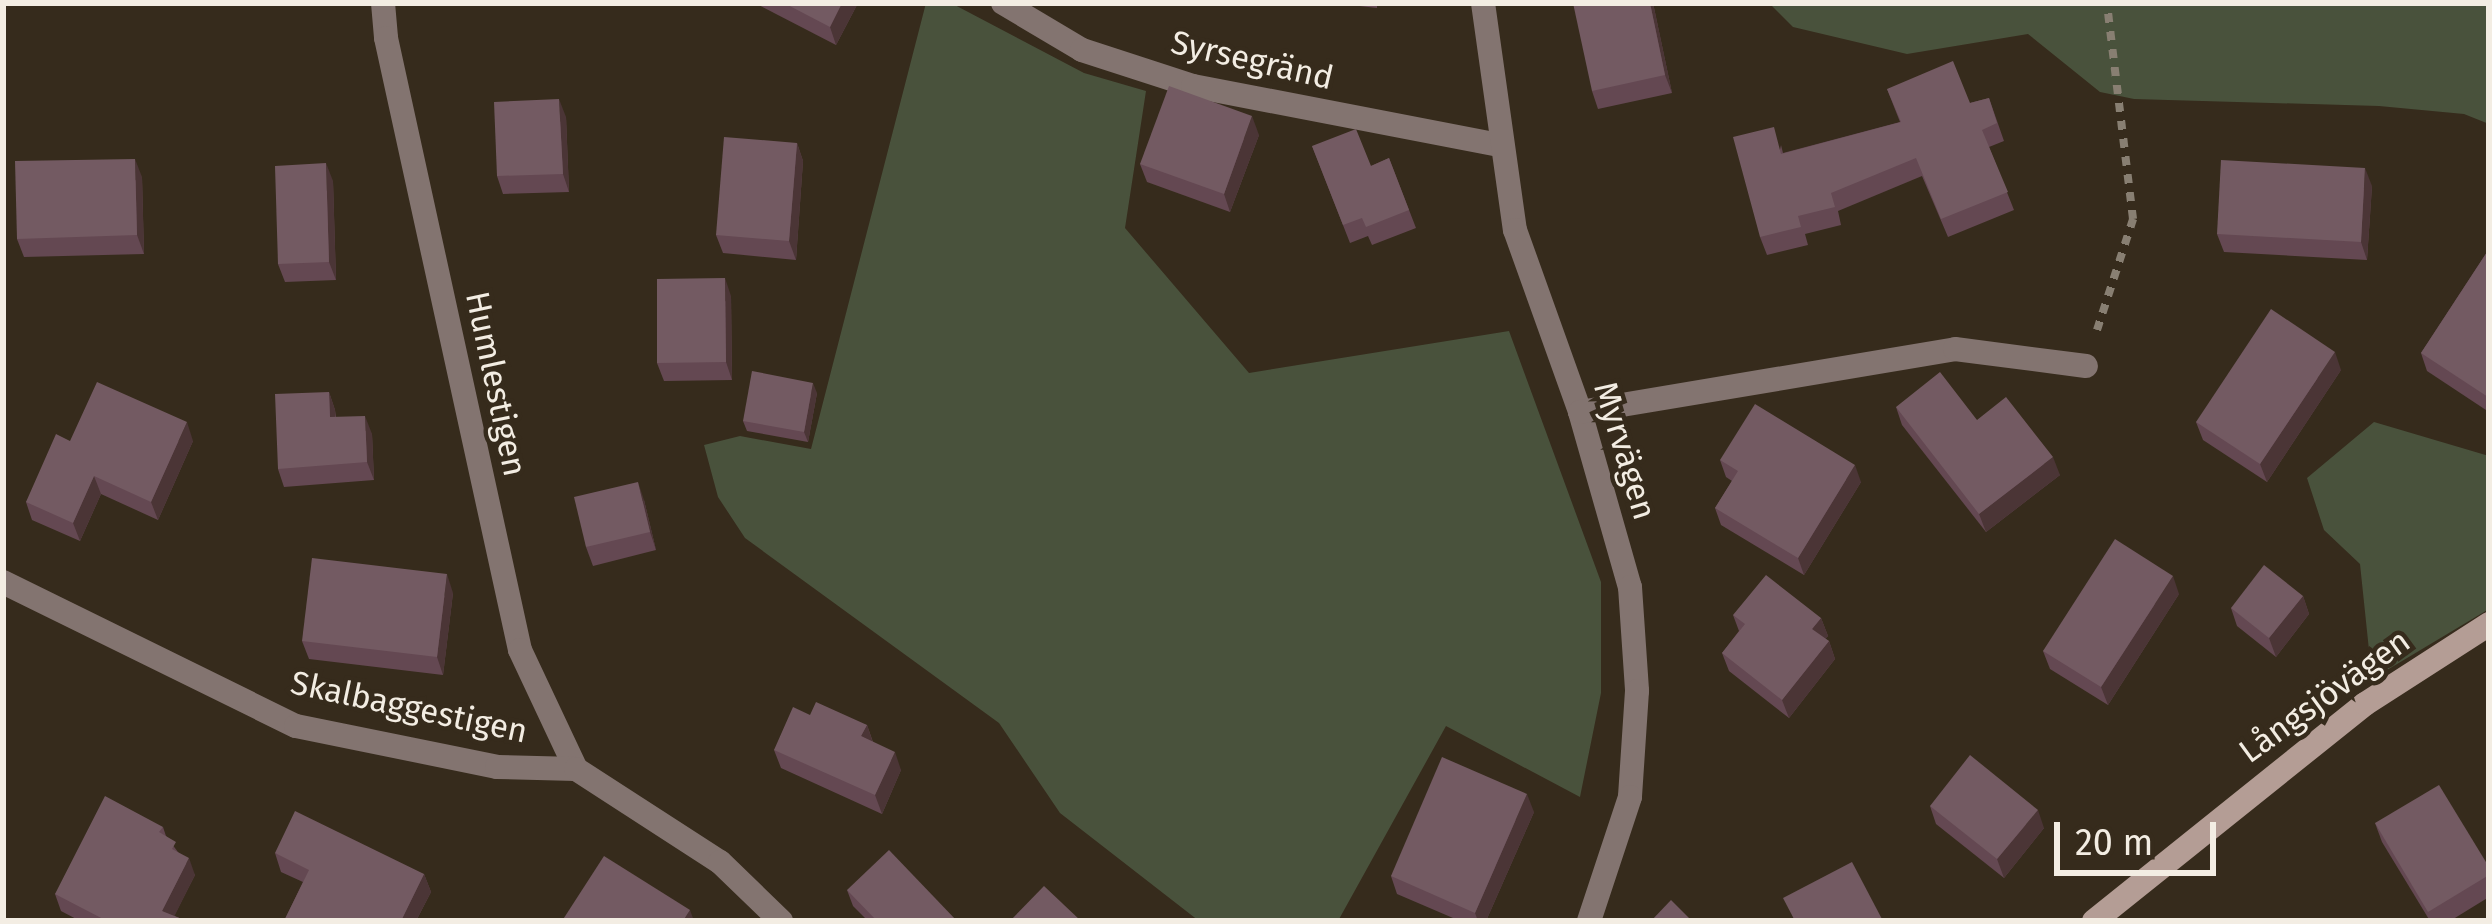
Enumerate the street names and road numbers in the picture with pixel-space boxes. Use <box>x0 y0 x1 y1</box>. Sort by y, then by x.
street label: Syrsegränd <box>1167 23 1337 99</box>
street label: Humlestigen <box>456 288 534 480</box>
street label: Myrvägen <box>1584 377 1664 525</box>
street label: Långsjövägen <box>2232 622 2418 772</box>
street label: Skalbaggestigen <box>287 664 531 752</box>

